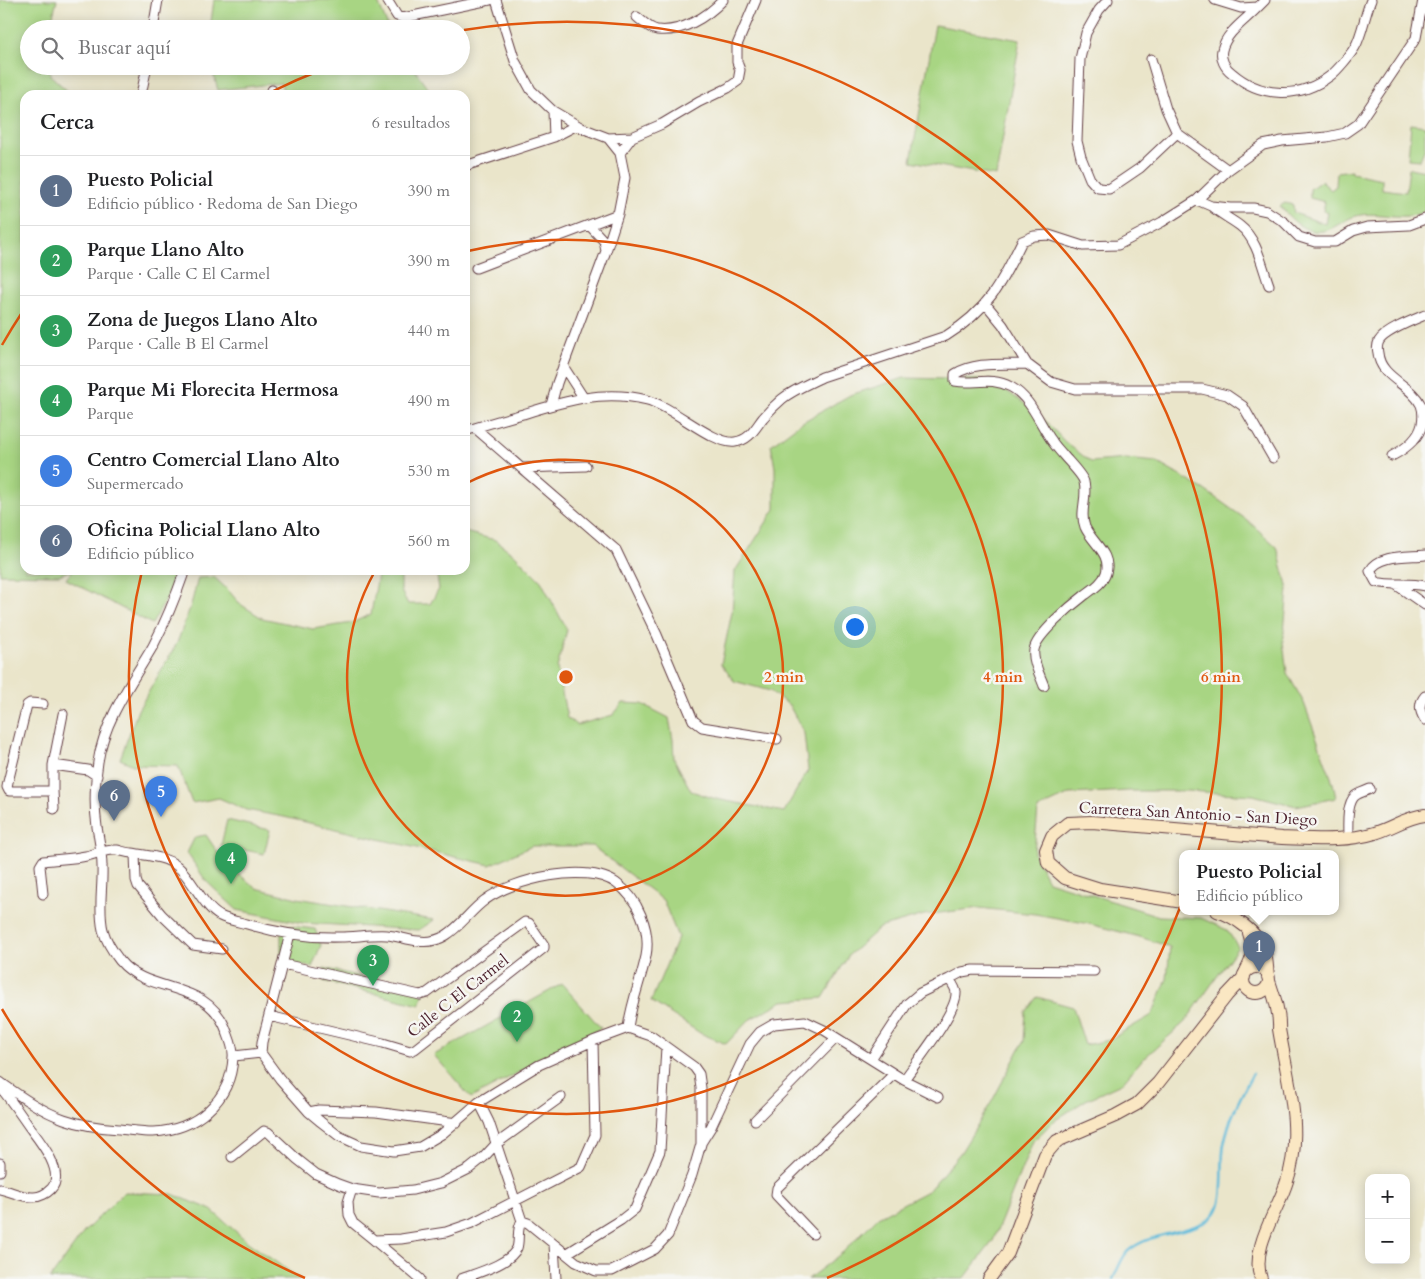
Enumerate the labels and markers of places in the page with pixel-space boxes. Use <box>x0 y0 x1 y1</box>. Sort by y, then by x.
centre of rings <box>557 668 575 686</box>
pin: 5 <box>145 776 177 817</box>
pin: 6 <box>98 780 130 821</box>
pin: 4 <box>215 843 247 884</box>
pin: 1 <box>1243 931 1275 972</box>
pin: 3 <box>357 945 389 986</box>
pin: 2 <box>501 1001 533 1042</box>

